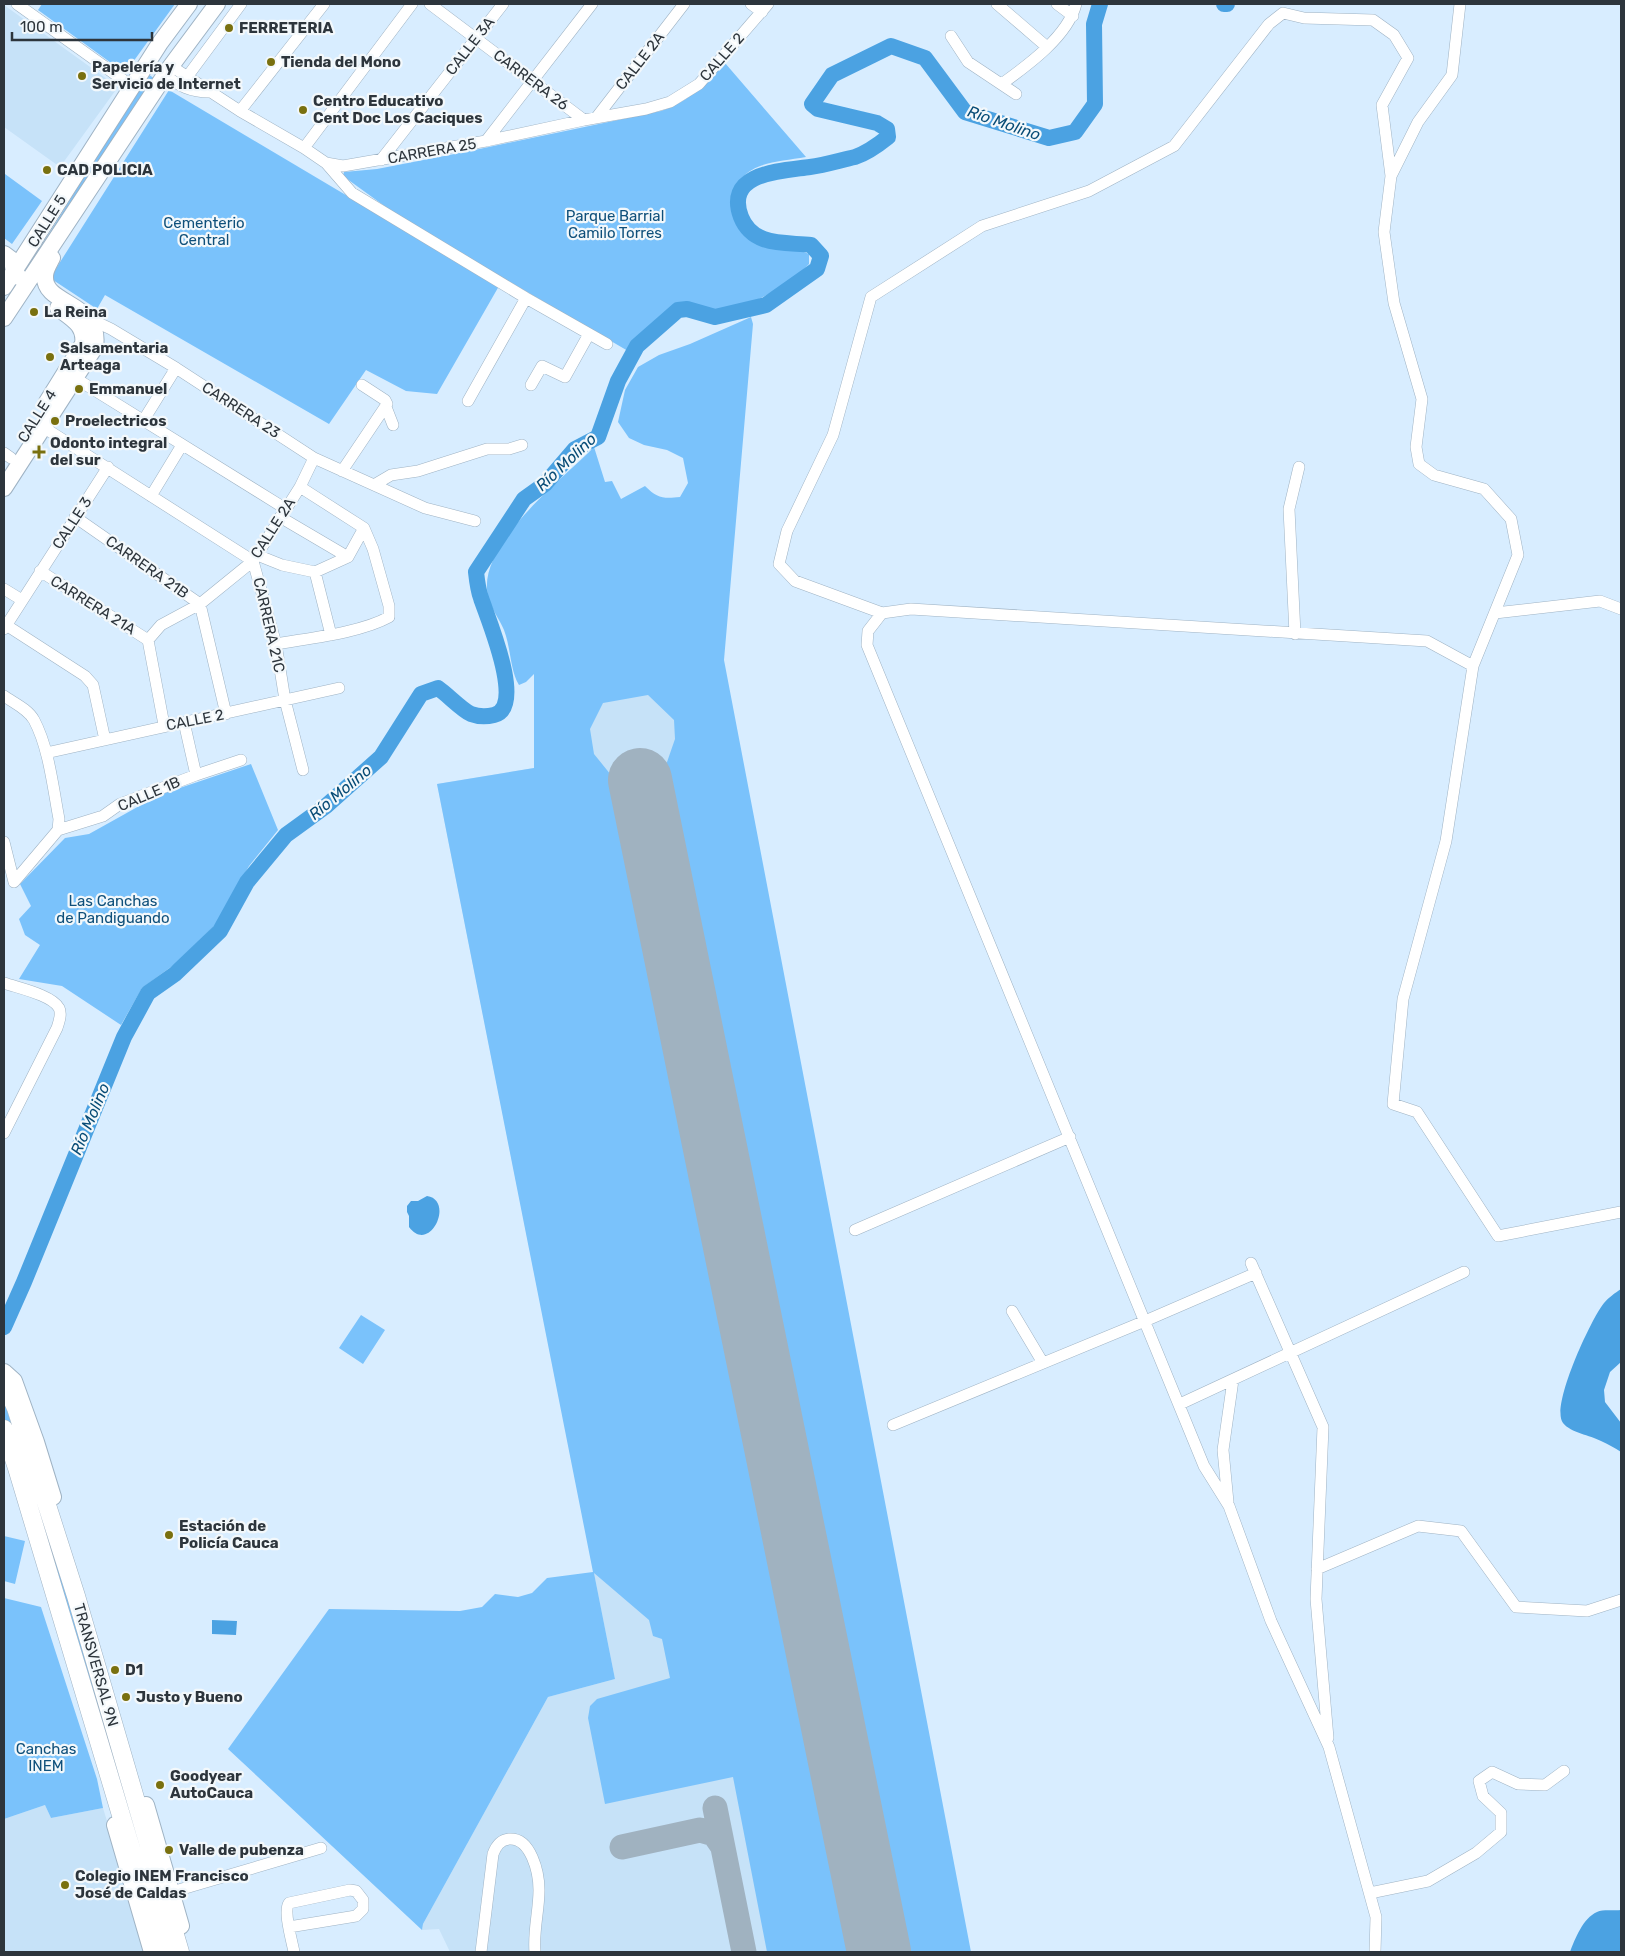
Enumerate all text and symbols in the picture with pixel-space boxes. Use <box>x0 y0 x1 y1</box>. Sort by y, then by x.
scale bar <box>12 10 152 42</box>
street label: CALLE 3A <box>442 13 498 79</box>
text: 100 m <box>20 18 62 36</box>
place label: FERRETERIA <box>239 19 333 37</box>
marker: FERRETERIA <box>223 22 235 34</box>
street label: CALLE 2A <box>612 28 668 94</box>
street label: CALLE 2 <box>696 29 748 85</box>
street label: CARRERA 26 <box>490 46 572 114</box>
place label: Tienda del Mono <box>281 53 401 71</box>
marker: Tienda del Mono <box>265 56 277 68</box>
place label: Papelería y Servicio de Internet <box>92 58 241 93</box>
marker: Papelería y Servicio de Internet <box>76 70 88 82</box>
place label: Centro Educativo Cent Doc Los Caciques <box>313 92 483 127</box>
water label: Río Molino <box>965 102 1043 144</box>
marker: Centro Educativo Cent Doc Los Caciques <box>297 104 309 116</box>
street label: CARRERA 25 <box>386 134 478 168</box>
place label: CAD POLICIA <box>57 161 153 179</box>
marker: CAD POLICIA <box>41 164 53 176</box>
street label: CALLE 5 <box>24 191 70 251</box>
park label: Parque Barrial Camilo Torres <box>566 207 664 242</box>
park label: Cementerio Central <box>163 214 245 249</box>
place label: La Reina <box>44 303 107 321</box>
marker: La Reina <box>28 306 40 318</box>
place label: Salsamentaria Arteaga <box>60 339 168 374</box>
marker: Salsamentaria Arteaga <box>44 351 56 363</box>
street label: CARRERA 23 <box>199 378 283 442</box>
place label: Emmanuel <box>89 380 167 398</box>
marker: Emmanuel <box>73 383 85 395</box>
street label: CALLE 4 <box>14 386 60 446</box>
place label: Proelectricos <box>65 412 166 430</box>
marker: Proelectricos <box>49 415 61 427</box>
water label: Río Molino <box>532 429 600 495</box>
place label: Odonto integral del sur <box>50 434 167 469</box>
marker: Odonto integral del sur <box>32 445 46 459</box>
street label: CALLE 3 <box>48 494 96 552</box>
street label: CALLE 2A <box>247 494 299 562</box>
street label: CARRERA 21B <box>102 532 192 602</box>
street label: CARRERA 21A <box>47 572 139 638</box>
street label: CARRERA 21C <box>249 576 289 674</box>
street label: CALLE 2 <box>165 706 226 734</box>
water label: Río Molino <box>305 760 375 824</box>
street label: CALLE 1B <box>115 773 183 815</box>
park label: Las Canchas de Pandiguando <box>56 892 170 927</box>
water label: Río Molino <box>66 1080 114 1158</box>
place label: Estación de Policía Cauca <box>179 1517 279 1552</box>
marker: Estación de Policía Cauca <box>163 1529 175 1541</box>
street label: TRANSVERSAL 9N <box>70 1601 122 1729</box>
place label: D1 <box>125 1661 143 1679</box>
marker: D1 <box>109 1664 121 1676</box>
place label: Justo y Bueno <box>136 1688 243 1706</box>
marker: Justo y Bueno <box>120 1691 132 1703</box>
park label: Canchas INEM <box>16 1740 77 1775</box>
place label: Goodyear AutoCauca <box>170 1767 253 1802</box>
marker: Goodyear AutoCauca <box>154 1779 166 1791</box>
place label: Valle de pubenza <box>179 1841 304 1859</box>
marker: Valle de pubenza <box>163 1844 175 1856</box>
place label: Colegio INEM Francisco José de Caldas <box>75 1867 249 1902</box>
marker: Colegio INEM Francisco José de Caldas <box>59 1879 71 1891</box>

